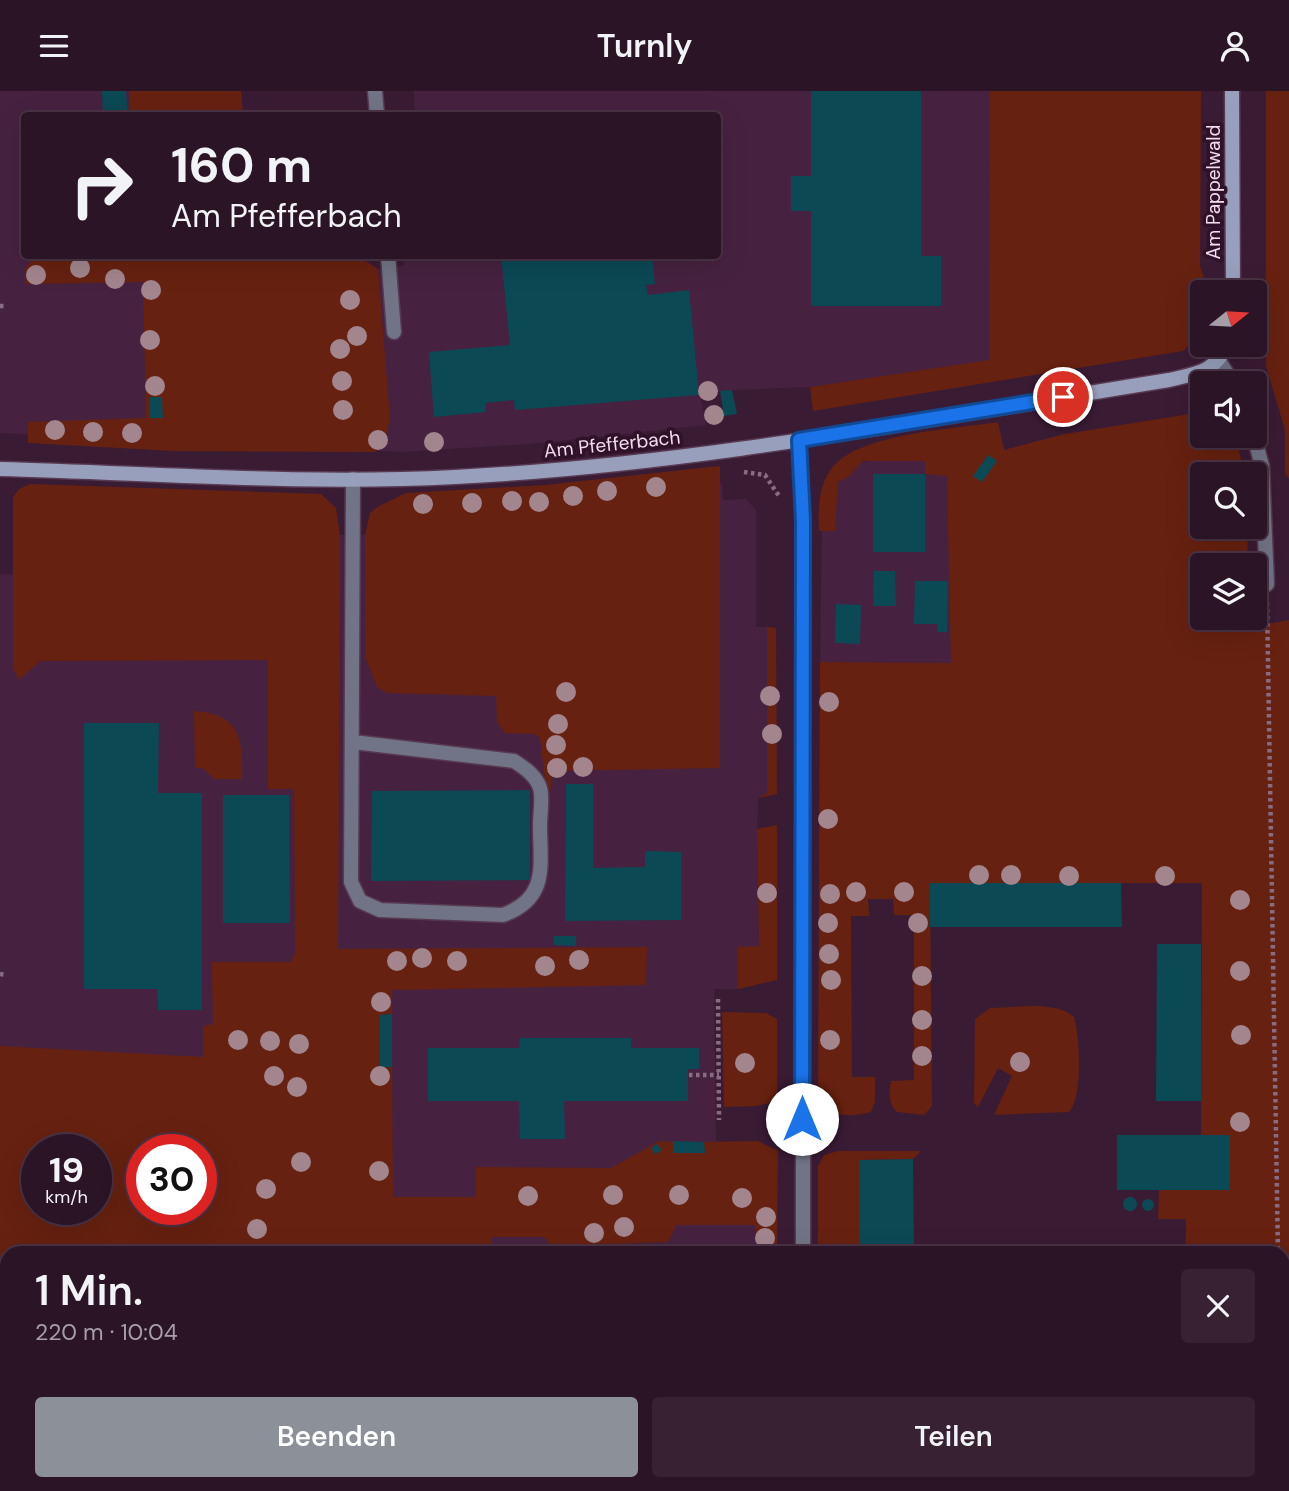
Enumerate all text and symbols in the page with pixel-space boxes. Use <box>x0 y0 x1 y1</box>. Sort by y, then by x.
text: Turnly <box>597 25 692 67</box>
icon: menu <box>35 27 73 65</box>
icon: person <box>1216 27 1254 65</box>
street label: Am Pappelwald <box>1201 125 1226 259</box>
text: 160 m <box>171 133 312 197</box>
icon: right <box>56 140 147 231</box>
text: Am Pfefferbach <box>171 195 402 237</box>
north arrow <box>1190 280 1267 357</box>
map controls <box>1190 280 1267 630</box>
pin <box>1033 367 1093 427</box>
button: sound <box>1190 371 1267 448</box>
icon: arrive <box>1044 378 1082 416</box>
street label: Am Pfefferbach <box>543 424 681 464</box>
button: search <box>1190 462 1267 539</box>
button: layers <box>1190 553 1267 630</box>
position arrow <box>765 1082 839 1156</box>
speed limit sign: 30 <box>126 1134 217 1225</box>
text: 19 <box>49 1147 84 1193</box>
text: km/h <box>45 1185 88 1209</box>
text: 1 Min. <box>35 1263 143 1318</box>
button: close <box>1181 1269 1255 1343</box>
text: 220 m · 10:04 <box>35 1317 178 1347</box>
button: Beenden <box>35 1397 638 1477</box>
button: Teilen <box>652 1397 1255 1477</box>

